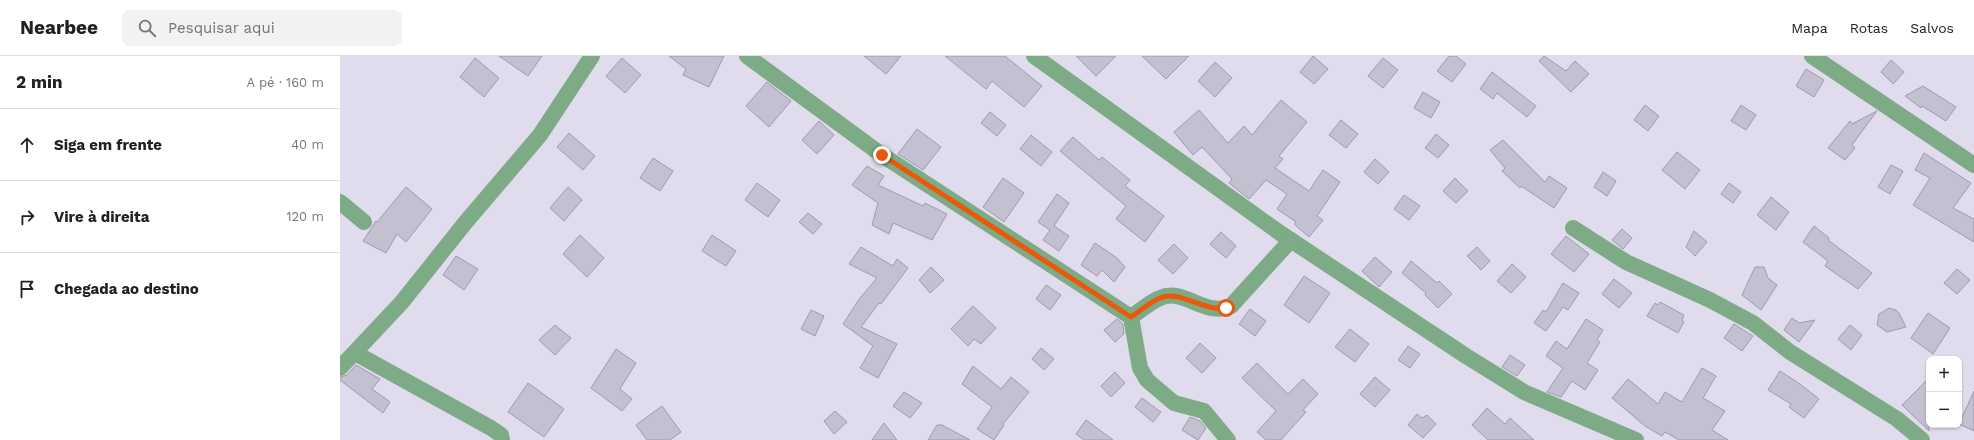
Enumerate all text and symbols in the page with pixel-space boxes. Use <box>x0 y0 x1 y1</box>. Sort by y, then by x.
search box <box>122 10 402 46</box>
text: Nearbee <box>20 16 98 39</box>
icon: search <box>136 17 158 39</box>
text: Pesquisar aqui <box>168 19 275 37</box>
text: Mapa <box>1791 20 1828 36</box>
text: Rotas <box>1850 20 1888 36</box>
text: Salvos <box>1910 20 1954 36</box>
text: 2 min <box>16 72 62 92</box>
text: A pé · 160 m <box>246 75 324 90</box>
icon: ahead <box>16 134 38 156</box>
text: Siga em frente <box>54 136 162 154</box>
text: 40 m <box>291 137 324 152</box>
route end <box>873 146 891 164</box>
icon: right <box>16 206 38 228</box>
text: Vire à direita <box>54 208 149 226</box>
text: 120 m <box>286 209 324 224</box>
icon: arrive <box>16 278 38 300</box>
text: Chegada ao destino <box>54 280 199 298</box>
route start <box>1217 299 1235 317</box>
map controls <box>1926 356 1962 428</box>
button: + <box>1926 356 1962 392</box>
button: − <box>1926 392 1962 428</box>

